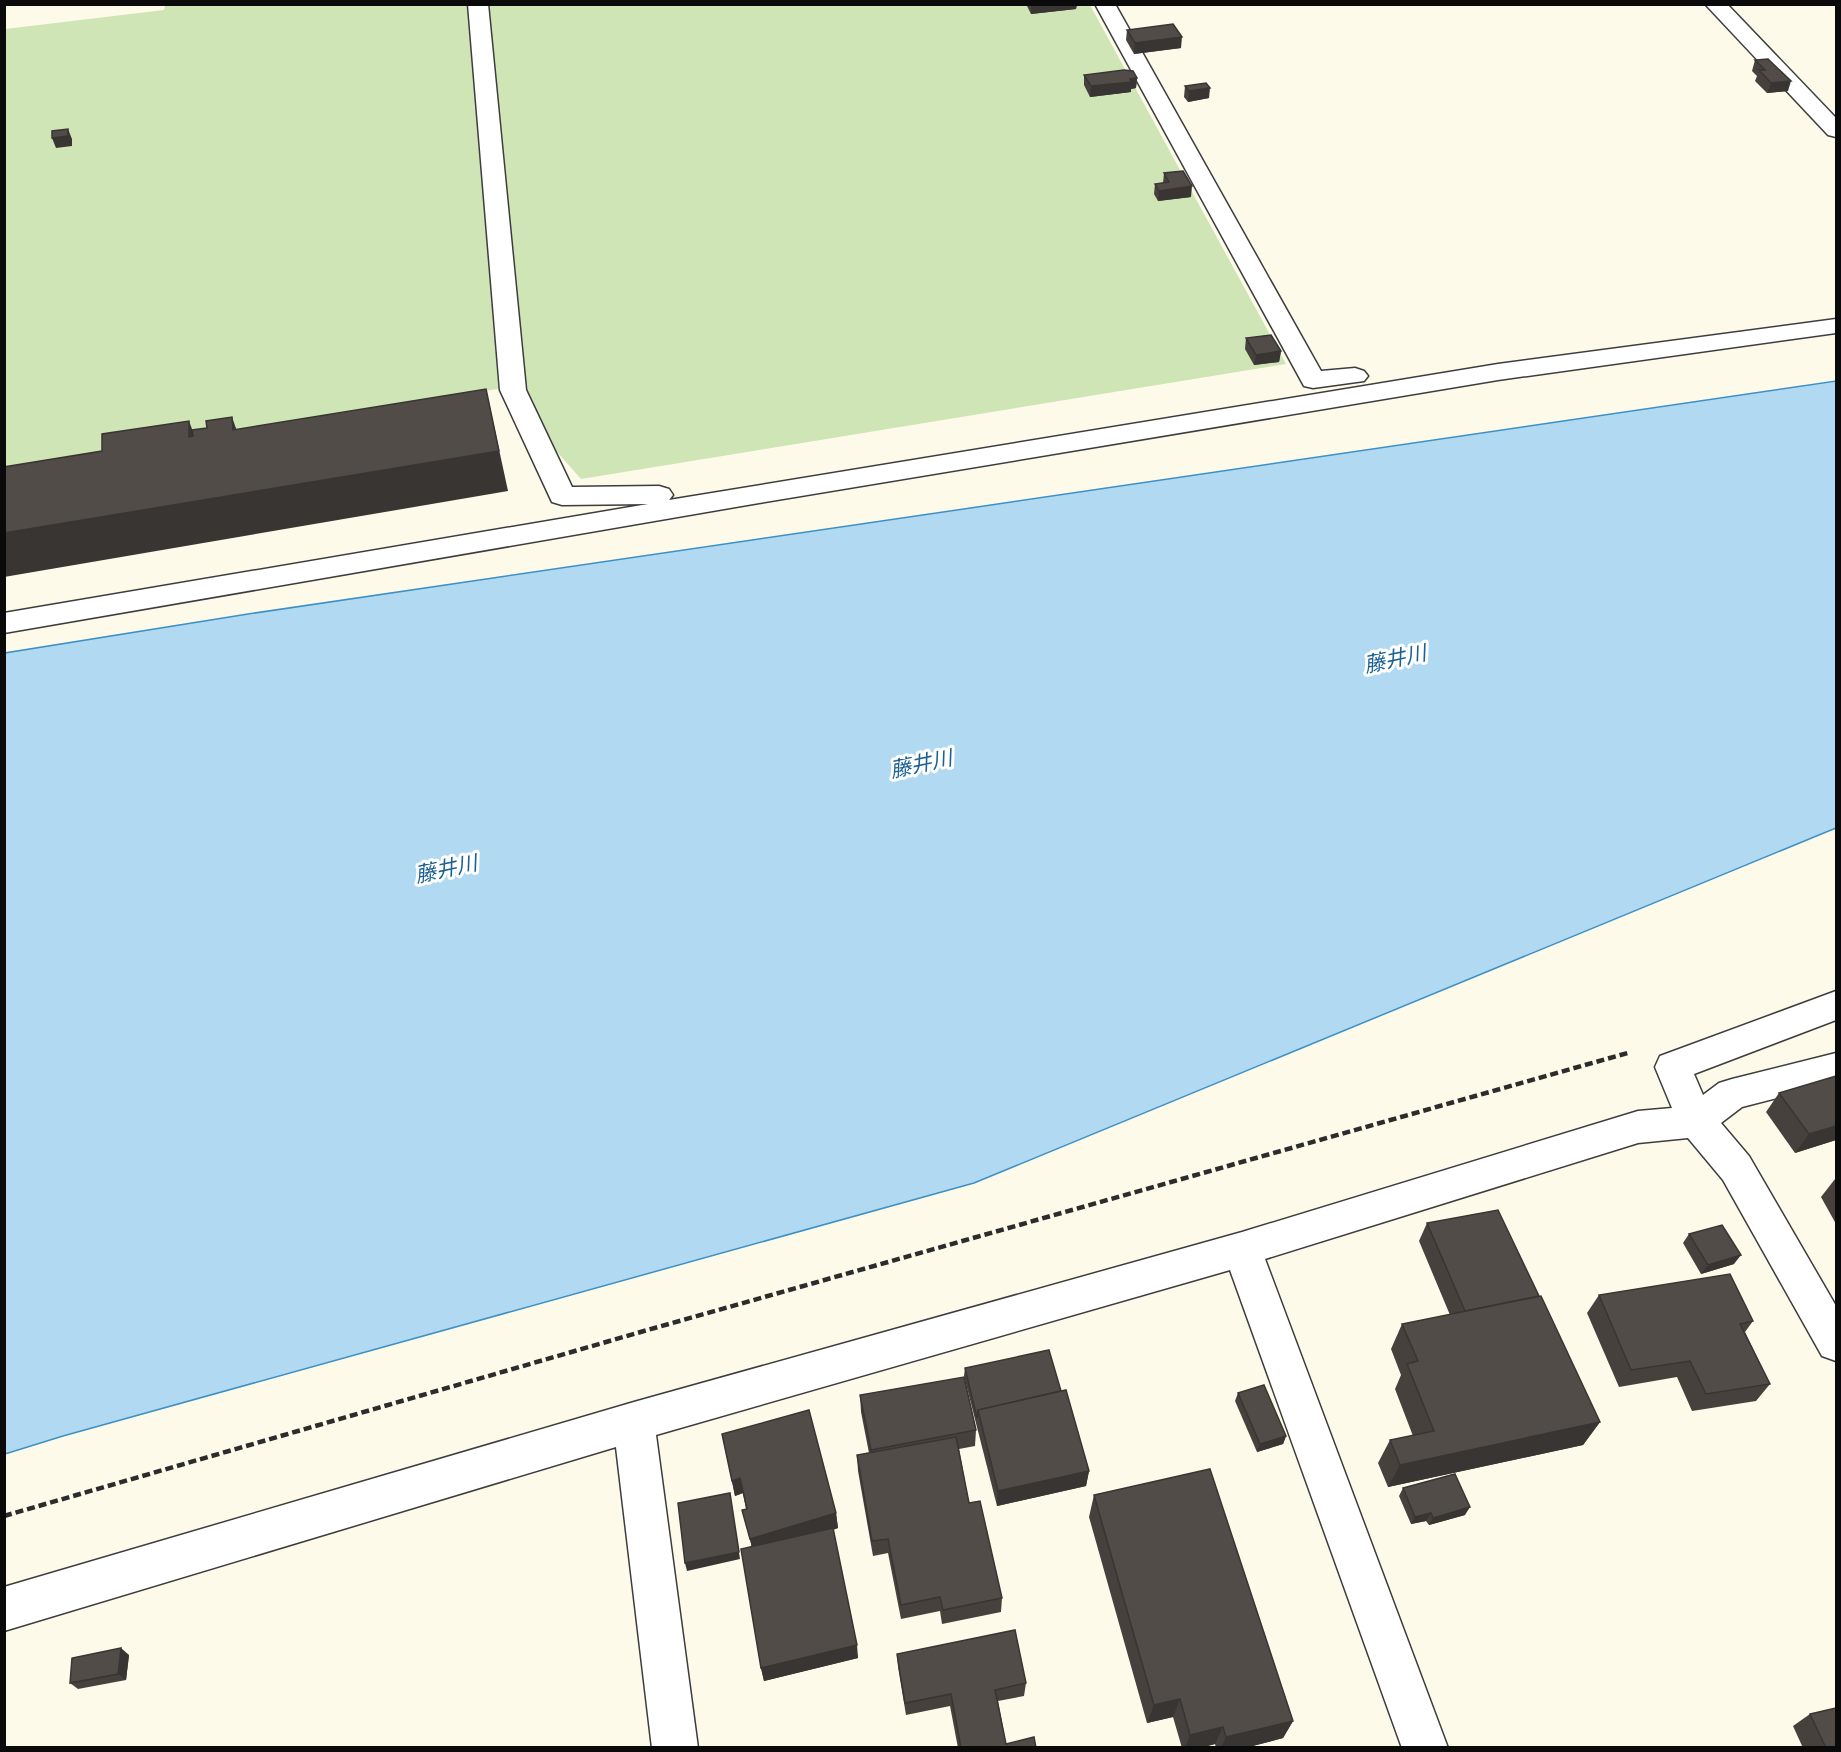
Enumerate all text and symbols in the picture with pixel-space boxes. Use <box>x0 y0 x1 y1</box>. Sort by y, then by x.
water label: 藤井川 <box>1361 637 1430 678</box>
water label: 藤井川 <box>887 742 956 783</box>
water label: 藤井川 <box>412 847 481 888</box>

